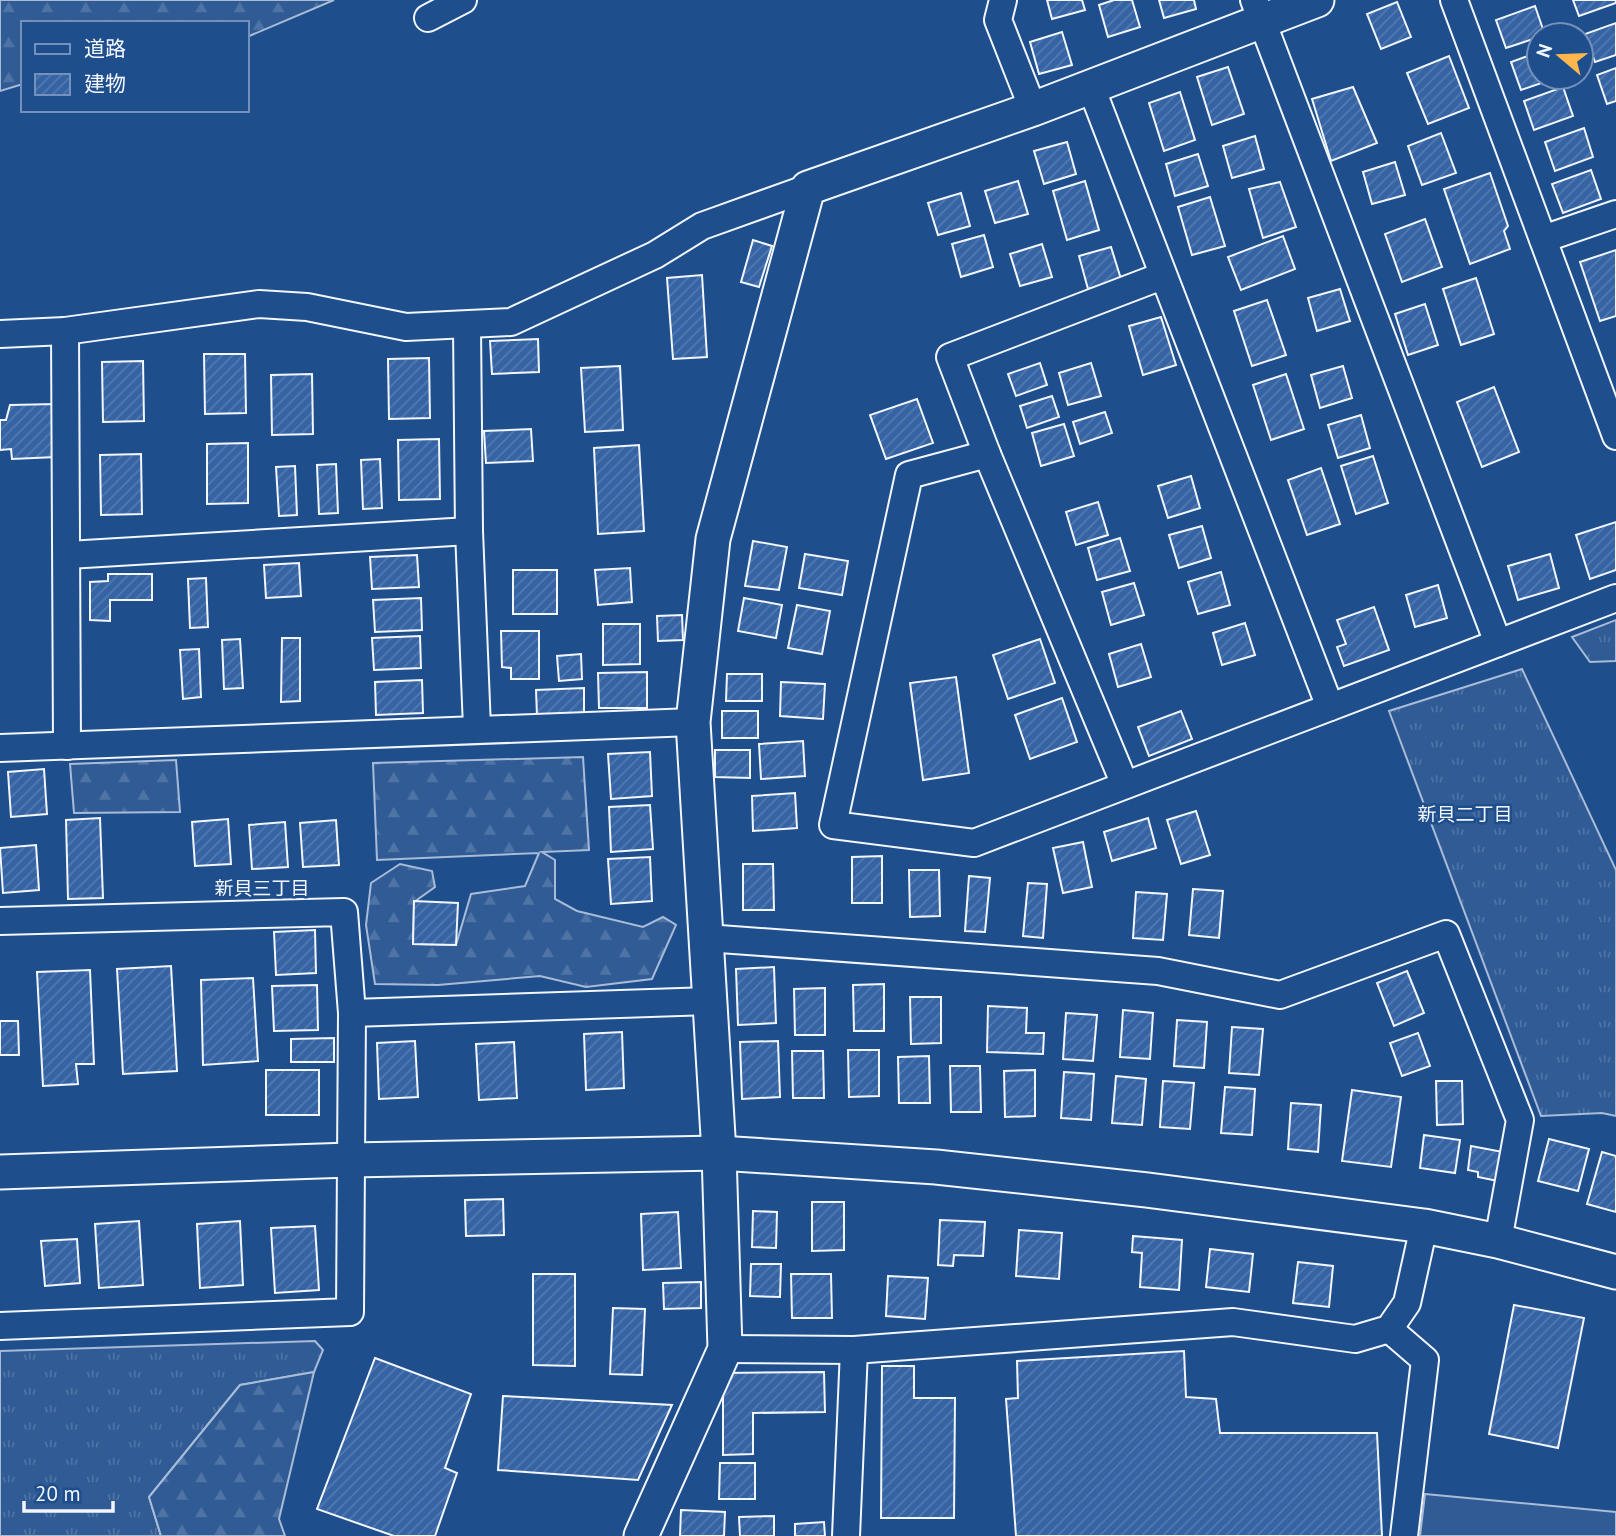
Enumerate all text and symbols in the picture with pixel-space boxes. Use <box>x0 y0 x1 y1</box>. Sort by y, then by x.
legend <box>21 21 248 112</box>
north arrow <box>1525 21 1595 91</box>
text: 道路 <box>84 35 126 62</box>
text: N <box>1531 41 1557 60</box>
text: 建物 <box>84 70 126 97</box>
district label: 新貝二丁目 <box>1417 802 1513 826</box>
district label: 新貝三丁目 <box>214 876 310 900</box>
scale bar <box>24 1470 114 1514</box>
text: 20 m <box>35 1480 81 1507</box>

